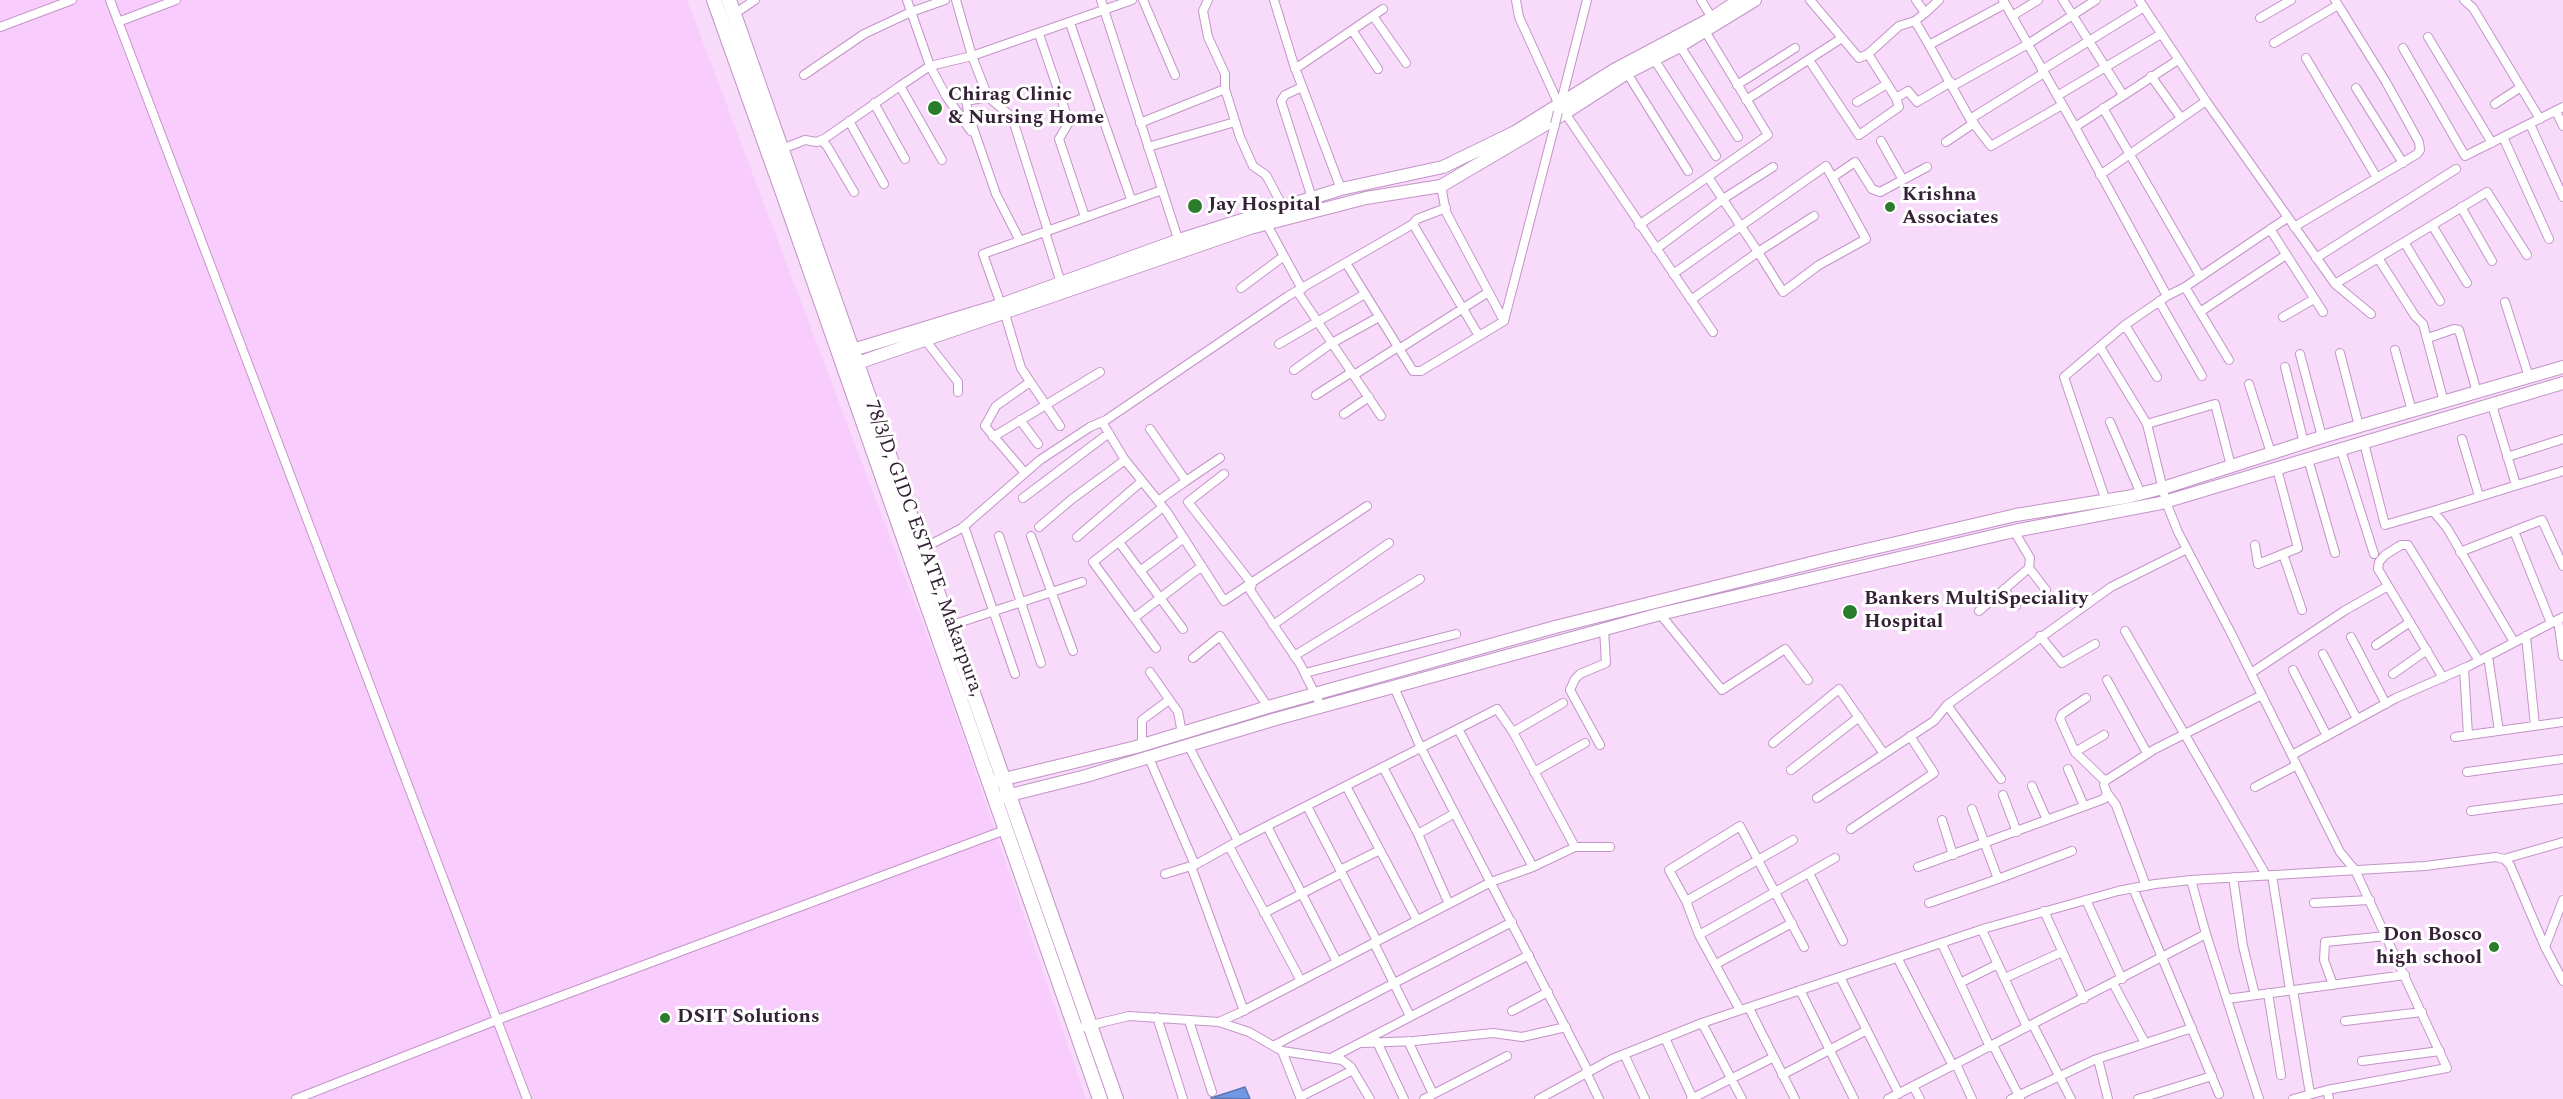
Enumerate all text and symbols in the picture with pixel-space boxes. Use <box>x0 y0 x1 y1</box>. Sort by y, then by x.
place label: Chirag Clinic & Nursing Home <box>948 84 1104 131</box>
marker: Chirag Clinic & Nursing Home <box>926 99 944 117</box>
place label: Krishna Associates <box>1902 184 1999 231</box>
place label: Jay Hospital <box>1208 194 1320 218</box>
marker: Jay Hospital <box>1186 197 1204 215</box>
marker: Krishna Associates <box>1883 200 1897 214</box>
street label: 78/3/D, GIDC ESTATE, Makarpura, <box>858 398 988 700</box>
place label: Bankers MultiSpeciality Hospital <box>1864 588 2088 635</box>
marker: Bankers MultiSpeciality Hospital <box>1841 603 1859 621</box>
place label: Don Bosco high school <box>2376 924 2482 971</box>
marker: Don Bosco high school <box>2487 940 2501 954</box>
place label: DSIT Solutions <box>677 1006 820 1030</box>
marker: DSIT Solutions <box>658 1011 672 1025</box>

